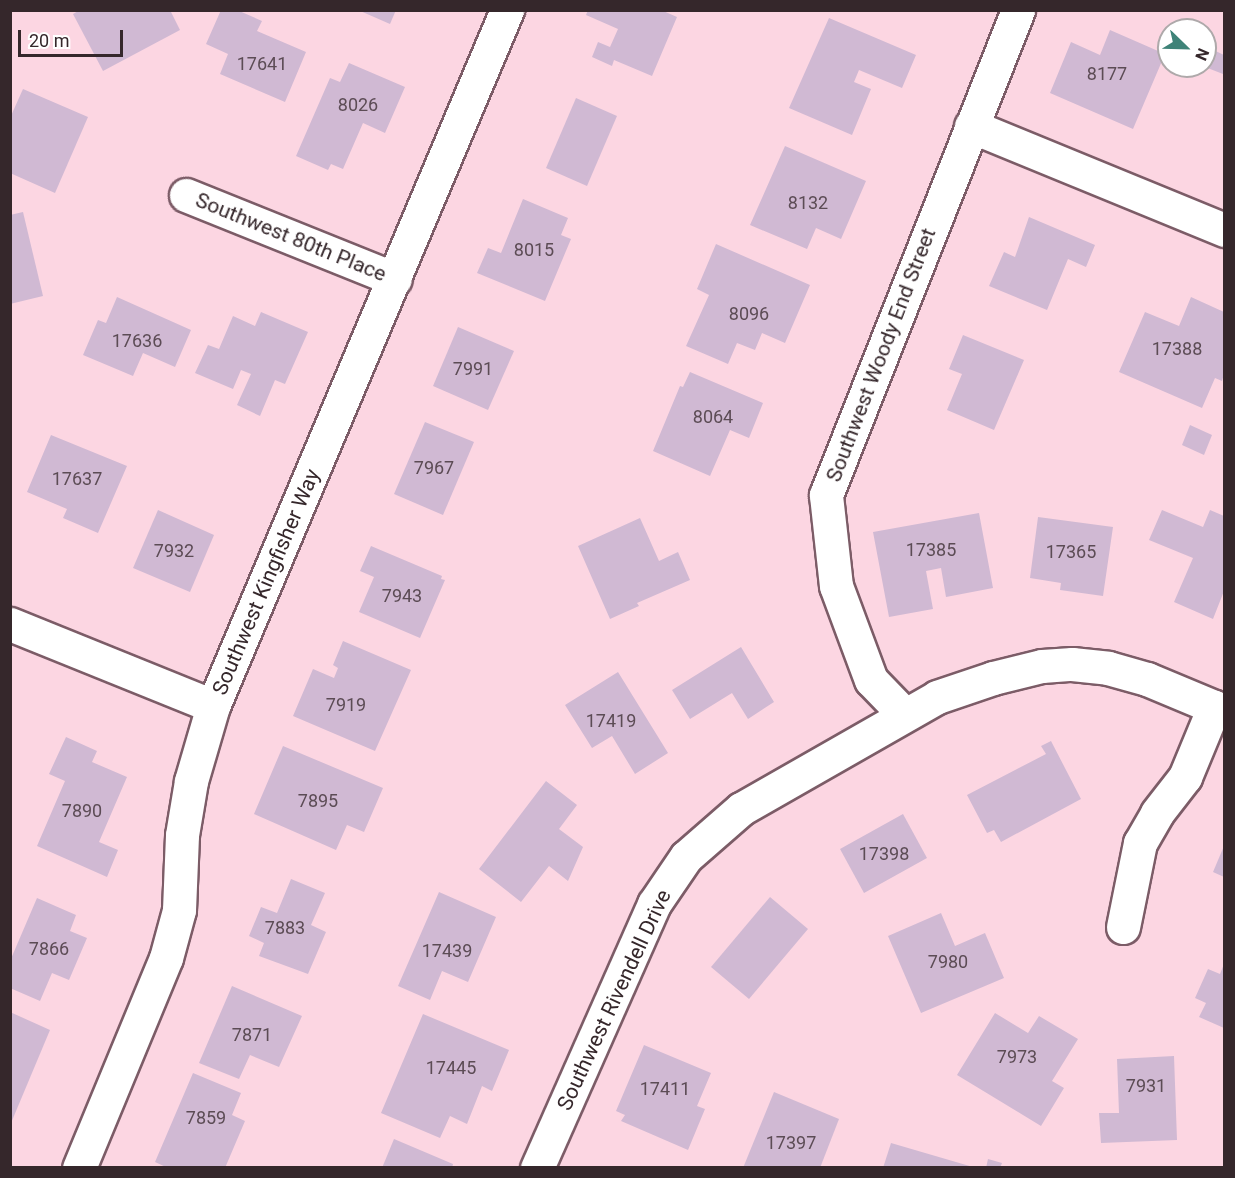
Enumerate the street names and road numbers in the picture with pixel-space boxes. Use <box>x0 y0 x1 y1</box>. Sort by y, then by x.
street label: Southwest 80th Place <box>192 187 390 287</box>
street label: Southwest Woody End Street <box>821 225 941 485</box>
street label: Southwest Kingfisher Way <box>207 465 325 699</box>
street label: Southwest Rivendell Drive <box>552 886 676 1114</box>

